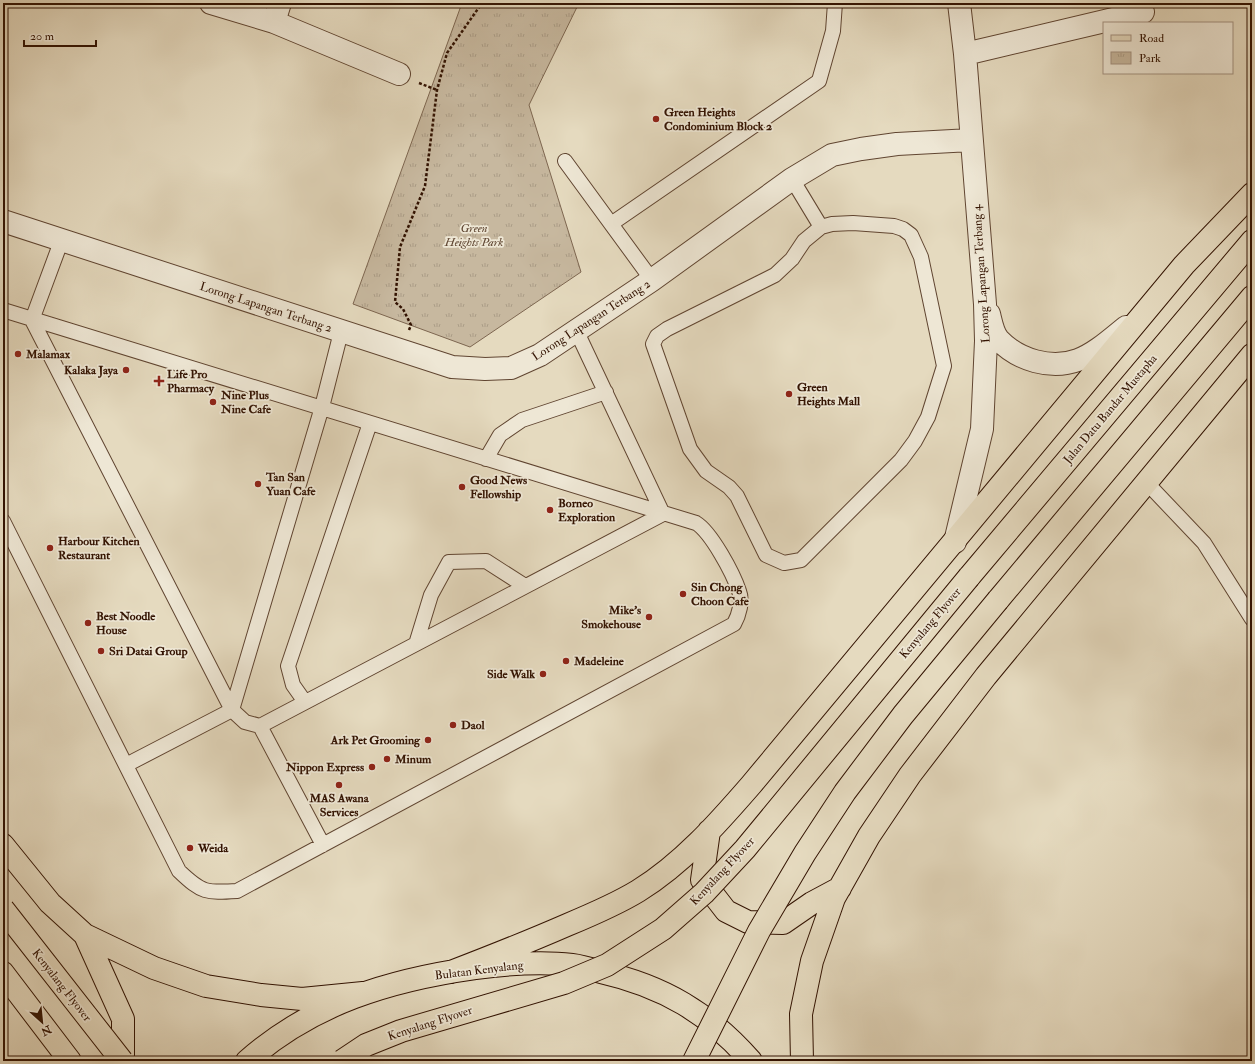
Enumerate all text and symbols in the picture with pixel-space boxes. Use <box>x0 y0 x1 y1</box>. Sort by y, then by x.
scale bar <box>24 22 96 48</box>
legend <box>1103 22 1233 74</box>
text: 20 m <box>30 29 55 44</box>
text: Road <box>1139 31 1164 46</box>
text: Park <box>1139 51 1161 66</box>
place label: Green Heights Condominium Block 2 <box>664 105 772 134</box>
marker: Green Heights Condominium Block 2 <box>651 114 661 124</box>
street label: Lorong Lapangan Terbang 4 <box>969 204 994 344</box>
park label: Green Heights Park <box>444 221 503 250</box>
street label: Lorong Lapangan Terbang 2 <box>529 277 653 364</box>
street label: Lorong Lapangan Terbang 2 <box>198 279 334 336</box>
place label: Malamax <box>25 347 71 362</box>
marker: Malamax <box>13 349 23 359</box>
street label: Jalan Datu Bandar Mustapha <box>1060 351 1161 468</box>
place label: Kalaka Jaya <box>64 363 119 378</box>
marker: Kalaka Jaya <box>121 365 131 375</box>
place label: Life Pro Pharmacy <box>167 367 215 396</box>
marker: Life Pro Pharmacy <box>154 376 164 386</box>
place label: Green Heights Mall <box>797 380 861 409</box>
place label: Nine Plus Nine Cafe <box>220 388 272 417</box>
marker: Green Heights Mall <box>784 389 794 399</box>
marker: Nine Plus Nine Cafe <box>208 397 218 407</box>
place label: Tan San Yuan Cafe <box>265 470 317 499</box>
place label: Good News Fellowship <box>470 473 527 502</box>
marker: Tan San Yuan Cafe <box>253 479 263 489</box>
marker: Good News Fellowship <box>457 482 467 492</box>
place label: Borneo Exploration <box>558 496 616 525</box>
marker: Borneo Exploration <box>545 505 555 515</box>
place label: Harbour Kitchen Restaurant <box>58 534 141 563</box>
marker: Harbour Kitchen Restaurant <box>45 543 55 553</box>
place label: Sin Chong Choon Cafe <box>691 580 750 609</box>
street label: Kenyalang Flyover <box>896 584 965 662</box>
marker: Sin Chong Choon Cafe <box>678 589 688 599</box>
place label: Mike's Smokehouse <box>581 603 642 632</box>
place label: Best Noodle House <box>96 609 156 638</box>
marker: Mike's Smokehouse <box>644 612 654 622</box>
marker: Best Noodle House <box>83 618 93 628</box>
place label: Sri Datai Group <box>109 644 188 659</box>
marker: Sri Datai Group <box>96 646 106 656</box>
place label: Madeleine <box>573 654 625 669</box>
marker: Madeleine <box>561 656 571 666</box>
place label: Side Walk <box>487 667 535 682</box>
marker: Side Walk <box>538 669 548 679</box>
place label: Daol <box>461 718 485 733</box>
marker: Daol <box>448 720 458 730</box>
place label: Ark Pet Grooming <box>330 733 421 748</box>
marker: Ark Pet Grooming <box>423 735 433 745</box>
place label: Minum <box>394 752 432 767</box>
marker: Minum <box>382 754 392 764</box>
place label: Nippon Express <box>285 760 364 775</box>
marker: Nippon Express <box>367 762 377 772</box>
marker: MAS Awana Services <box>334 780 344 790</box>
place label: MAS Awana Services <box>308 791 370 820</box>
street label: Kenyalang Flyover <box>687 834 758 909</box>
place label: Weida <box>197 841 229 856</box>
marker: Weida <box>185 843 195 853</box>
street label: Kenyalang Flyover <box>29 946 95 1025</box>
street label: Bulatan Kenyalang <box>434 957 525 983</box>
north arrow <box>22 1002 62 1042</box>
street label: Kenyalang Flyover <box>386 1003 475 1044</box>
text: N <box>38 1022 55 1039</box>

